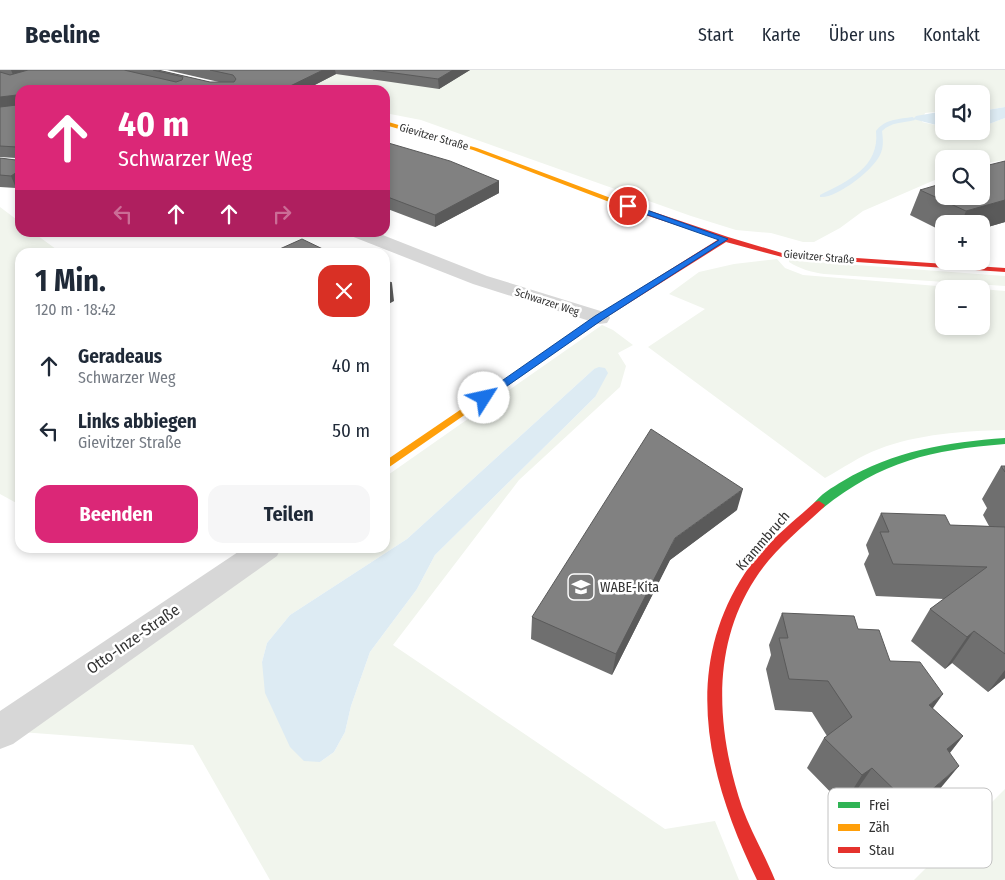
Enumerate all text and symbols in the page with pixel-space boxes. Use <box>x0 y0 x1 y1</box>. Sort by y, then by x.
text: Beeline <box>25 21 100 49</box>
text: Start <box>698 24 734 46</box>
text: Karte <box>762 24 801 46</box>
text: Über uns <box>829 24 895 46</box>
text: Kontakt <box>923 24 980 46</box>
map controls <box>935 85 990 335</box>
button: sound <box>935 85 990 140</box>
text: 40 m <box>118 103 189 145</box>
icon: ahead <box>35 105 100 170</box>
street label: Gievitzer Straße <box>398 121 470 153</box>
text: Schwarzer Weg <box>118 145 252 172</box>
button: search <box>935 150 990 205</box>
pin <box>607 185 649 227</box>
icon: arrive <box>614 192 642 220</box>
icon: left <box>109 200 137 228</box>
icon: ahead <box>162 200 190 228</box>
icon: ahead <box>215 200 243 228</box>
icon: right <box>268 200 296 228</box>
button: + <box>935 215 990 270</box>
street label: Gievitzer Straße <box>783 247 855 267</box>
text: 1 Min. <box>35 263 106 299</box>
button: close <box>318 265 370 317</box>
button: − <box>935 280 990 335</box>
street label: Schwarzer Weg <box>513 285 582 319</box>
text: 120 m · 18:42 <box>35 300 116 319</box>
text: Geradeaus <box>78 345 162 368</box>
icon: ahead <box>35 352 63 380</box>
text: 40 m <box>332 354 370 377</box>
text: Schwarzer Weg <box>78 368 175 387</box>
position arrow <box>457 371 509 423</box>
text: Links abbiegen <box>78 410 197 433</box>
icon: left <box>35 417 63 445</box>
text: 50 m <box>332 419 370 442</box>
text: Gievitzer Straße <box>78 433 181 452</box>
button: Beenden <box>35 485 198 543</box>
button: Teilen <box>208 485 370 543</box>
street label: Krammbruch <box>733 508 793 574</box>
school or university icon: WABE-Kita <box>566 572 596 602</box>
place label: WABE-Kita <box>600 579 659 596</box>
street label: Otto-Inze-Straße <box>83 600 183 678</box>
legend <box>828 788 992 868</box>
text: Frei <box>869 797 890 814</box>
text: Zäh <box>869 819 890 836</box>
text: Stau <box>869 842 895 859</box>

